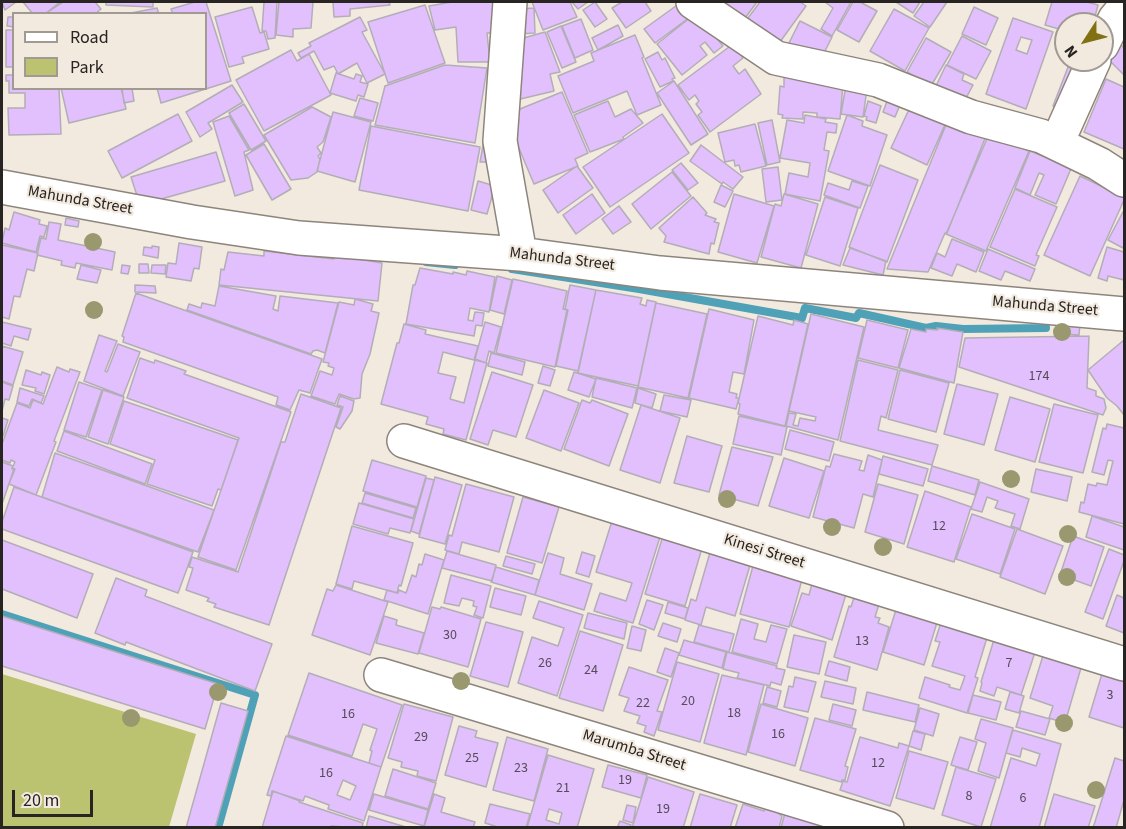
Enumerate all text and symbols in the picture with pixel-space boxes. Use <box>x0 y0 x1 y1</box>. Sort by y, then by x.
legend <box>12 12 207 90</box>
north arrow <box>1054 12 1114 72</box>
text: Road <box>70 25 109 50</box>
text: N <box>1059 41 1083 62</box>
text: Park <box>70 55 104 80</box>
street label: Mahunda Street <box>26 182 134 220</box>
street label: Mahunda Street <box>508 244 616 276</box>
street label: Mahunda Street <box>991 293 1099 321</box>
house number: 174 <box>1029 369 1049 385</box>
house number: 12 <box>932 519 946 535</box>
street label: Kinesi Street <box>721 531 807 573</box>
house number: 30 <box>443 628 457 644</box>
house number: 13 <box>855 634 869 650</box>
house number: 26 <box>538 656 552 672</box>
house number: 7 <box>1006 656 1012 672</box>
house number: 24 <box>584 663 598 679</box>
house number: 3 <box>1107 688 1113 704</box>
house number: 20 <box>681 694 695 710</box>
house number: 22 <box>636 696 650 712</box>
house number: 18 <box>727 706 741 722</box>
house number: 16 <box>341 707 355 723</box>
street label: Marumba Street <box>580 726 688 776</box>
house number: 16 <box>771 727 785 743</box>
house number: 29 <box>414 730 428 746</box>
house number: 25 <box>465 751 479 767</box>
house number: 12 <box>871 756 885 772</box>
house number: 23 <box>514 761 528 777</box>
house number: 16 <box>319 766 333 782</box>
house number: 19 <box>618 773 632 789</box>
scale bar <box>15 778 96 816</box>
house number: 21 <box>556 781 570 797</box>
text: 20 m <box>23 788 59 813</box>
house number: 8 <box>966 789 972 805</box>
house number: 6 <box>1020 791 1026 807</box>
house number: 19 <box>656 802 670 818</box>

